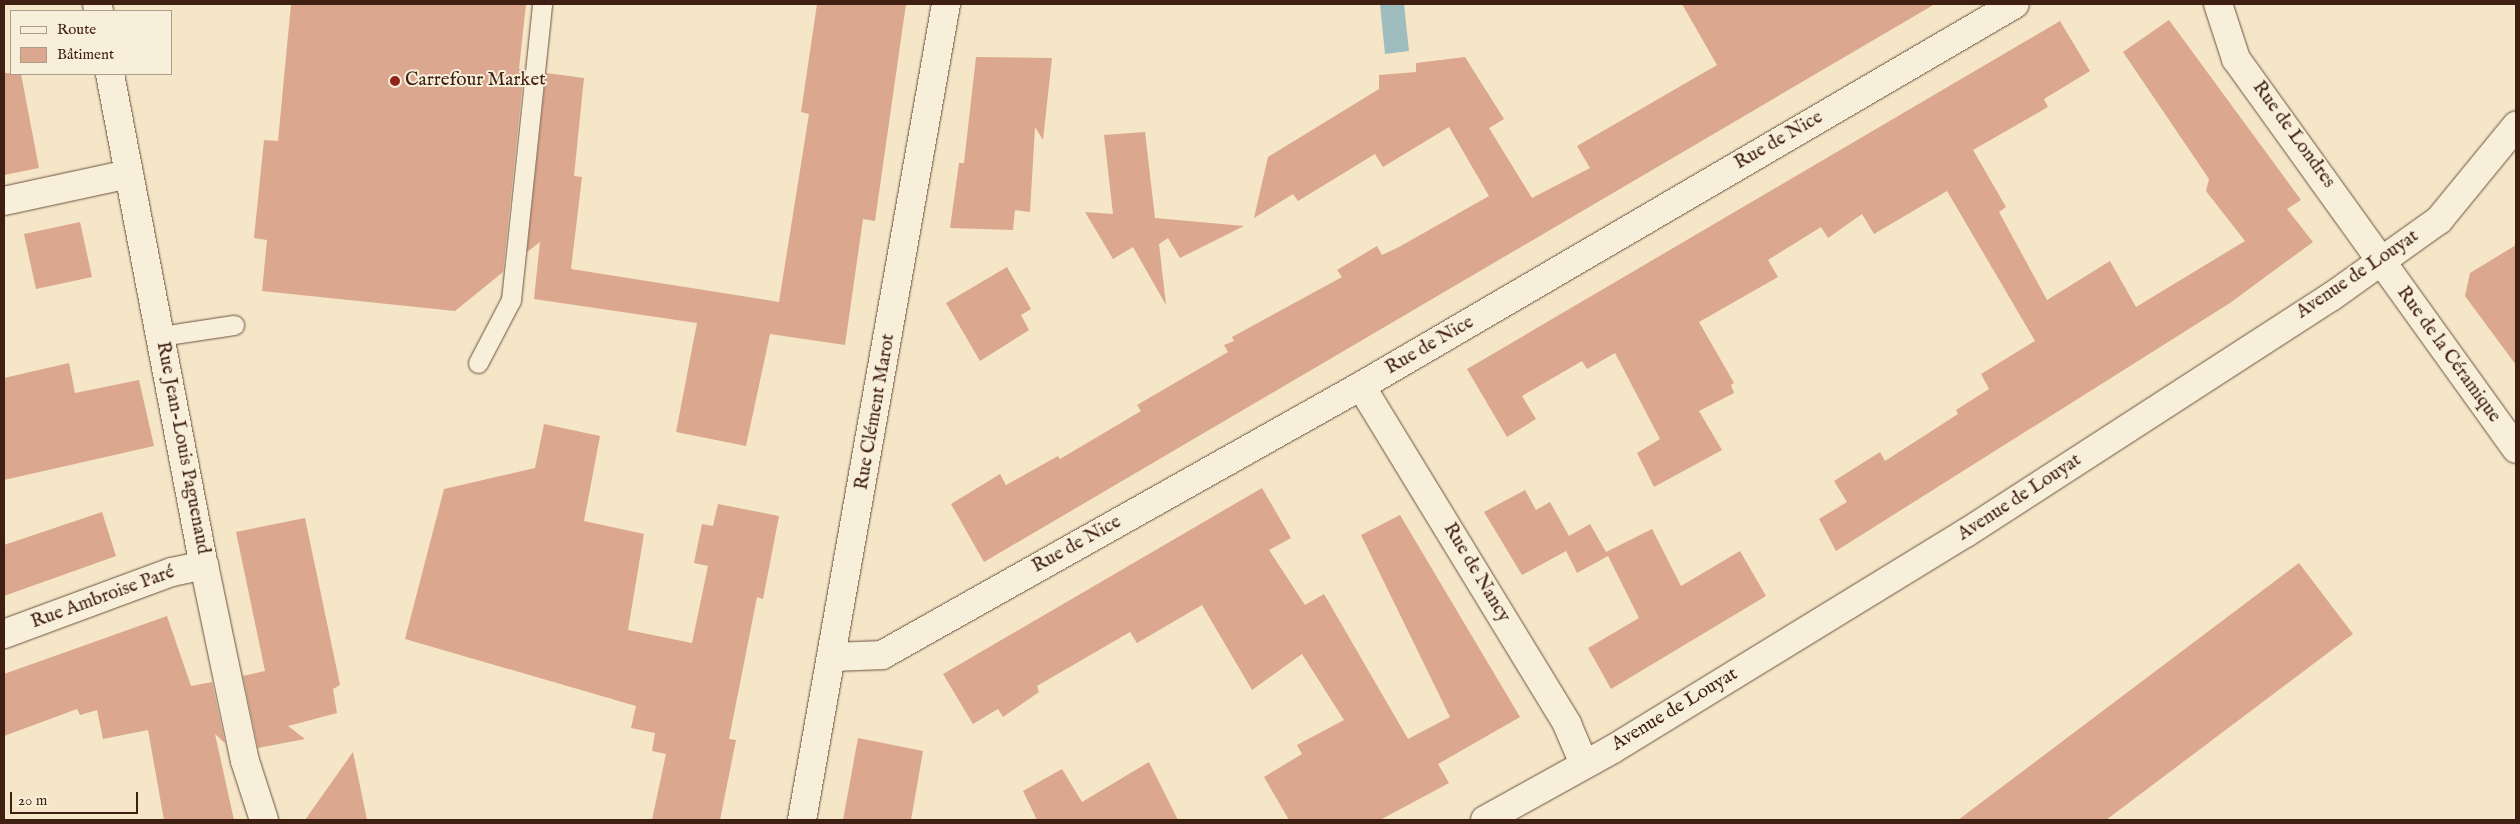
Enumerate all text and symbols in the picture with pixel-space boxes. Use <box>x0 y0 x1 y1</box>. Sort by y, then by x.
legend <box>10 10 172 75</box>
text: Route <box>57 20 96 39</box>
text: Bâtiment <box>57 45 114 64</box>
place label: Carrefour Market <box>405 70 546 92</box>
marker: Carrefour Market <box>389 75 401 87</box>
street label: Rue de Londres <box>2247 77 2339 193</box>
street label: Rue de Nice <box>1731 107 1827 175</box>
street label: Avenue de Louyat <box>2292 226 2424 324</box>
street label: Rue de la Céramique <box>2391 282 2505 428</box>
street label: Rue de Nice <box>1382 312 1478 380</box>
street label: Rue Clément Marot <box>851 332 901 492</box>
street label: Rue Jean-Louis Paguenaud <box>150 340 214 556</box>
street label: Avenue de Louyat <box>1954 450 2086 546</box>
street label: Rue de Nice <box>1029 511 1125 579</box>
street label: Rue de Nancy <box>1437 519 1515 627</box>
street label: Rue Ambroise Paré <box>28 561 178 635</box>
street label: Avenue de Louyat <box>1608 663 1742 757</box>
scale bar <box>12 782 140 814</box>
text: 20 m <box>18 791 47 810</box>

